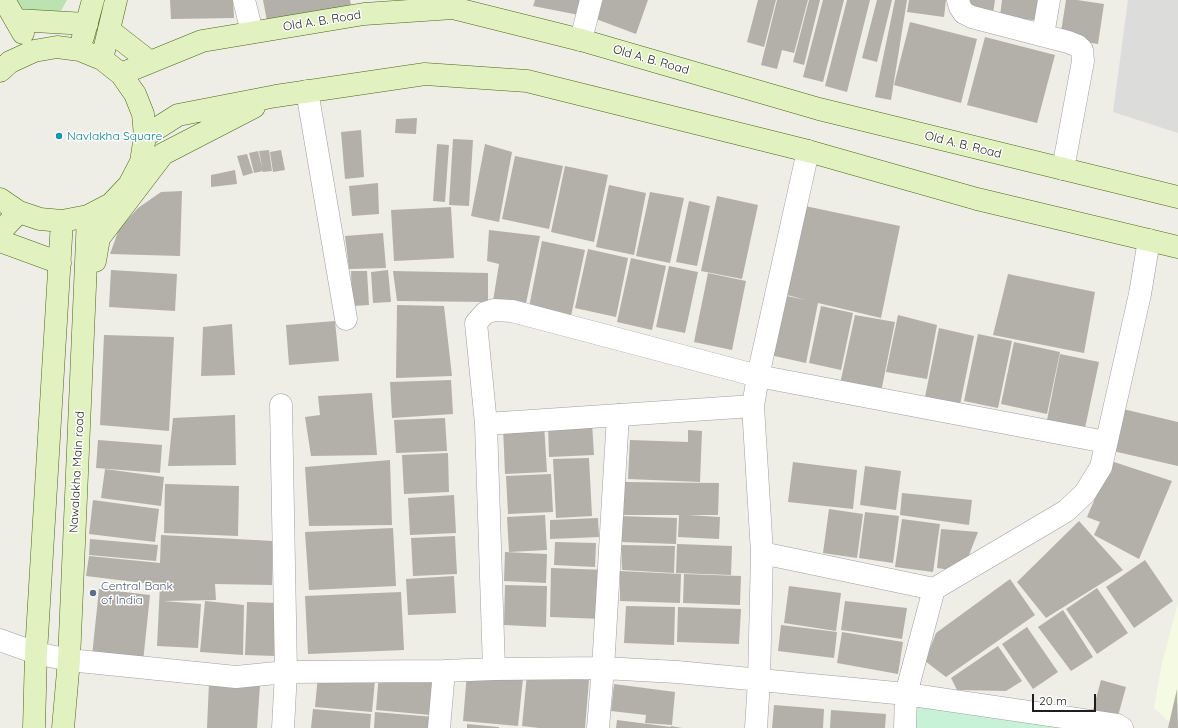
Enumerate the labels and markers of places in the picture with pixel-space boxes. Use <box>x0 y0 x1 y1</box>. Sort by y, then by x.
place label: Navlakha Square <box>67 129 162 143</box>
marker: Navlakha Square <box>54 131 64 141</box>
place label: Central Bank of India <box>101 579 173 607</box>
marker: Central Bank of India <box>88 588 98 598</box>

